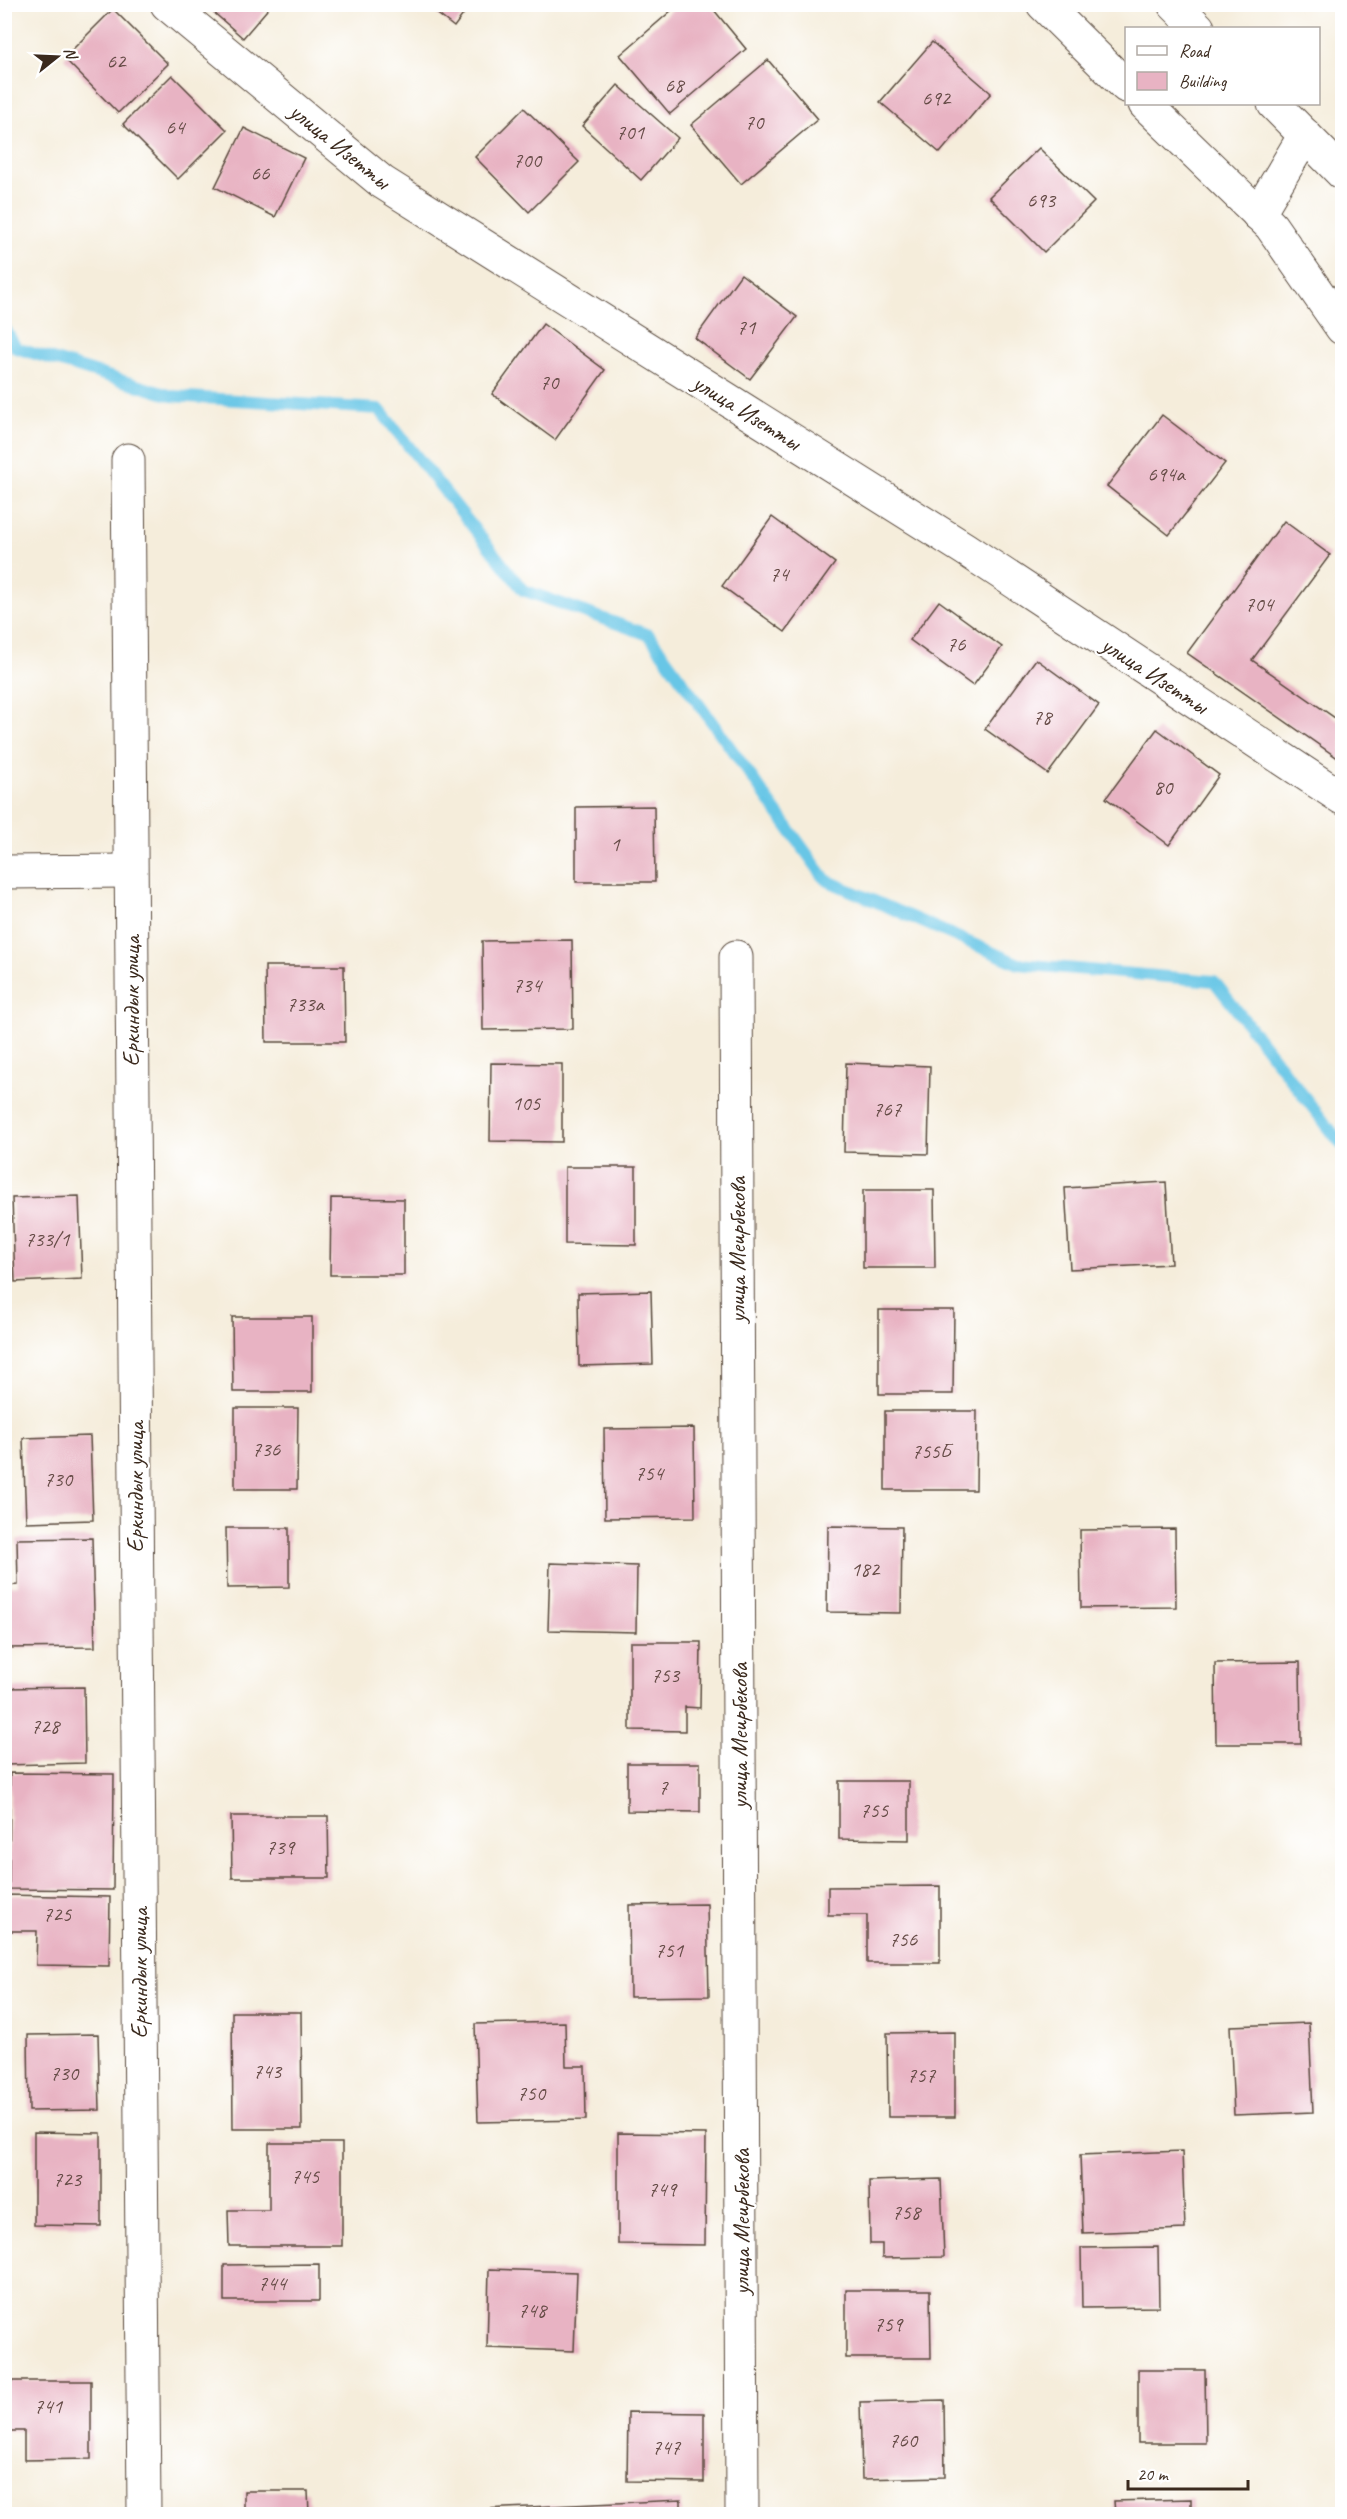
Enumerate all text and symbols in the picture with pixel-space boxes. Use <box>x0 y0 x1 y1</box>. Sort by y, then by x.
north arrow <box>27 27 87 87</box>
legend <box>1125 27 1320 105</box>
text: Road <box>1179 40 1212 62</box>
text: N <box>59 45 82 63</box>
house number: 62 <box>107 48 127 74</box>
text: Building <box>1179 70 1228 92</box>
house number: 68 <box>665 72 686 98</box>
house number: 692 <box>922 85 952 111</box>
street label: улица Изетты <box>282 95 398 197</box>
house number: 70 <box>745 109 765 135</box>
house number: 64 <box>166 114 187 140</box>
house number: 701 <box>616 119 646 145</box>
house number: 700 <box>513 147 543 173</box>
house number: 66 <box>251 160 270 186</box>
house number: 693 <box>1027 187 1057 213</box>
house number: 71 <box>737 314 757 340</box>
street label: улица Изетты <box>686 366 808 458</box>
house number: 70 <box>540 369 560 395</box>
house number: 694а <box>1147 461 1187 487</box>
house number: 74 <box>770 561 791 587</box>
house number: 704 <box>1245 591 1276 617</box>
street label: улица Изетты <box>1094 628 1216 722</box>
house number: 76 <box>947 631 966 657</box>
house number: 78 <box>1033 704 1054 730</box>
house number: 80 <box>1154 774 1174 800</box>
house number: 1 <box>610 831 621 857</box>
street label: Еркиндык улица <box>116 933 146 1066</box>
house number: 734 <box>513 972 544 998</box>
house number: 733а <box>286 991 326 1017</box>
house number: 105 <box>512 1090 542 1116</box>
house number: 767 <box>873 1096 903 1122</box>
street label: улица Меирбекова <box>722 1176 752 1325</box>
house number: 733/1 <box>25 1226 71 1252</box>
street label: Еркиндык улица <box>120 1419 150 1552</box>
house number: 736 <box>252 1436 281 1462</box>
house number: 755Б <box>911 1438 954 1464</box>
house number: 754 <box>635 1460 666 1486</box>
house number: 730 <box>44 1466 74 1492</box>
house number: 182 <box>851 1556 881 1582</box>
house number: 753 <box>651 1662 681 1688</box>
street label: улица Меирбекова <box>724 1662 754 1811</box>
house number: 728 <box>31 1713 62 1739</box>
house number: 7 <box>658 1774 669 1800</box>
house number: 755 <box>860 1797 890 1823</box>
house number: 739 <box>266 1834 296 1860</box>
house number: 725 <box>43 1901 73 1927</box>
street label: Еркиндык улица <box>124 1905 154 2038</box>
house number: 756 <box>889 1926 918 1952</box>
house number: 751 <box>655 1937 685 1963</box>
house number: 743 <box>253 2058 283 2084</box>
house number: 730 <box>50 2060 80 2086</box>
house number: 757 <box>907 2062 937 2088</box>
house number: 750 <box>517 2080 547 2106</box>
street label: улица Меирбекова <box>726 2148 756 2297</box>
house number: 745 <box>291 2163 321 2189</box>
house number: 723 <box>53 2166 83 2192</box>
house number: 749 <box>648 2176 678 2202</box>
house number: 758 <box>892 2199 923 2225</box>
house number: 744 <box>258 2270 289 2296</box>
house number: 748 <box>518 2297 549 2323</box>
house number: 759 <box>874 2311 904 2337</box>
house number: 741 <box>34 2393 64 2419</box>
house number: 760 <box>889 2427 919 2453</box>
house number: 747 <box>652 2434 682 2460</box>
scale bar <box>1128 2453 1248 2491</box>
text: 20 m <box>1137 2463 1170 2485</box>

